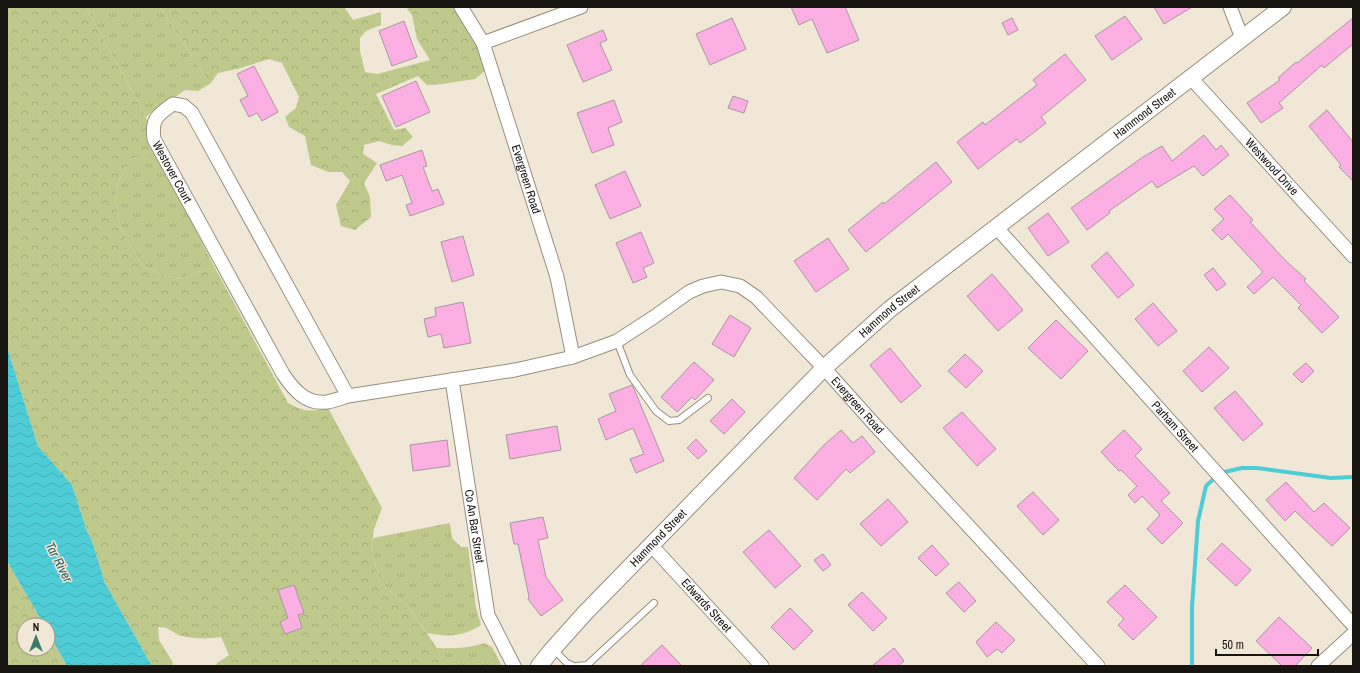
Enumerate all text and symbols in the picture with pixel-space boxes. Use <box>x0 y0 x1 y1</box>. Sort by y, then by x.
street label: Hammond Street <box>1110 84 1179 142</box>
street label: Westwood Drive <box>1242 135 1302 199</box>
street label: Westover Court <box>149 138 196 206</box>
street label: Evergreen Road <box>508 143 545 216</box>
street label: Hammond Street <box>855 281 923 341</box>
street label: Evergreen Road <box>828 373 887 438</box>
street label: Parham Street <box>1148 397 1202 456</box>
street label: Co An Bar Street <box>461 488 488 564</box>
street label: Hammond Street <box>626 506 690 570</box>
water label: Tar River <box>42 539 77 585</box>
street label: Edwards Street <box>678 575 735 636</box>
north arrow <box>16 617 56 657</box>
text: N <box>33 620 39 634</box>
scale bar <box>1216 631 1318 657</box>
text: 50 m <box>1222 637 1244 653</box>

